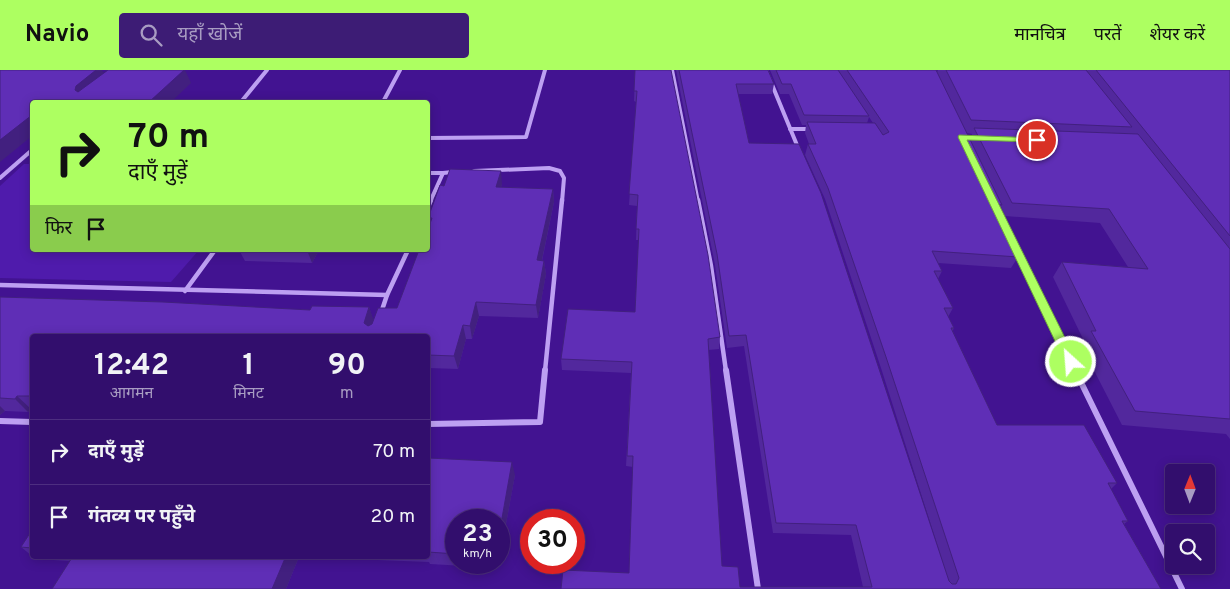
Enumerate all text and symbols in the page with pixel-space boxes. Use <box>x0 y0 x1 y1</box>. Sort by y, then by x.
search box <box>119 13 469 58</box>
text: Navio <box>25 20 89 50</box>
icon: search <box>137 21 165 49</box>
text: यहाँ खोजें <box>177 23 242 47</box>
text: मानचित्र <box>1014 24 1066 47</box>
text: परतें <box>1094 24 1122 47</box>
text: शेयर करें <box>1150 24 1205 47</box>
text: 70 m <box>128 116 209 160</box>
pin <box>1016 119 1058 161</box>
icon: right <box>45 120 110 185</box>
icon: arrive <box>1023 126 1051 154</box>
text: दाएँ मुड़ें <box>128 160 188 187</box>
icon: arrive <box>82 215 110 243</box>
text: फिर <box>45 217 72 241</box>
position arrow <box>1044 335 1096 387</box>
text: 12:42 <box>94 348 169 385</box>
text: 1 <box>242 348 254 385</box>
text: 90 <box>328 348 366 385</box>
text: आगमन <box>110 384 153 404</box>
text: मिनट <box>233 384 264 404</box>
text: m <box>340 384 354 404</box>
icon: right <box>45 438 73 466</box>
text: दाएँ मुड़ें <box>88 440 144 464</box>
text: 70 m <box>373 440 415 464</box>
north arrow <box>1165 464 1215 514</box>
map controls <box>1165 464 1215 574</box>
icon: arrive <box>45 503 73 531</box>
text: गंतव्य पर पहुँचे <box>88 505 195 529</box>
text: 20 m <box>371 505 415 529</box>
speed limit sign: 30 <box>520 509 585 574</box>
text: 23 <box>462 519 493 551</box>
button: search <box>1165 524 1215 574</box>
text: km/h <box>463 546 492 562</box>

